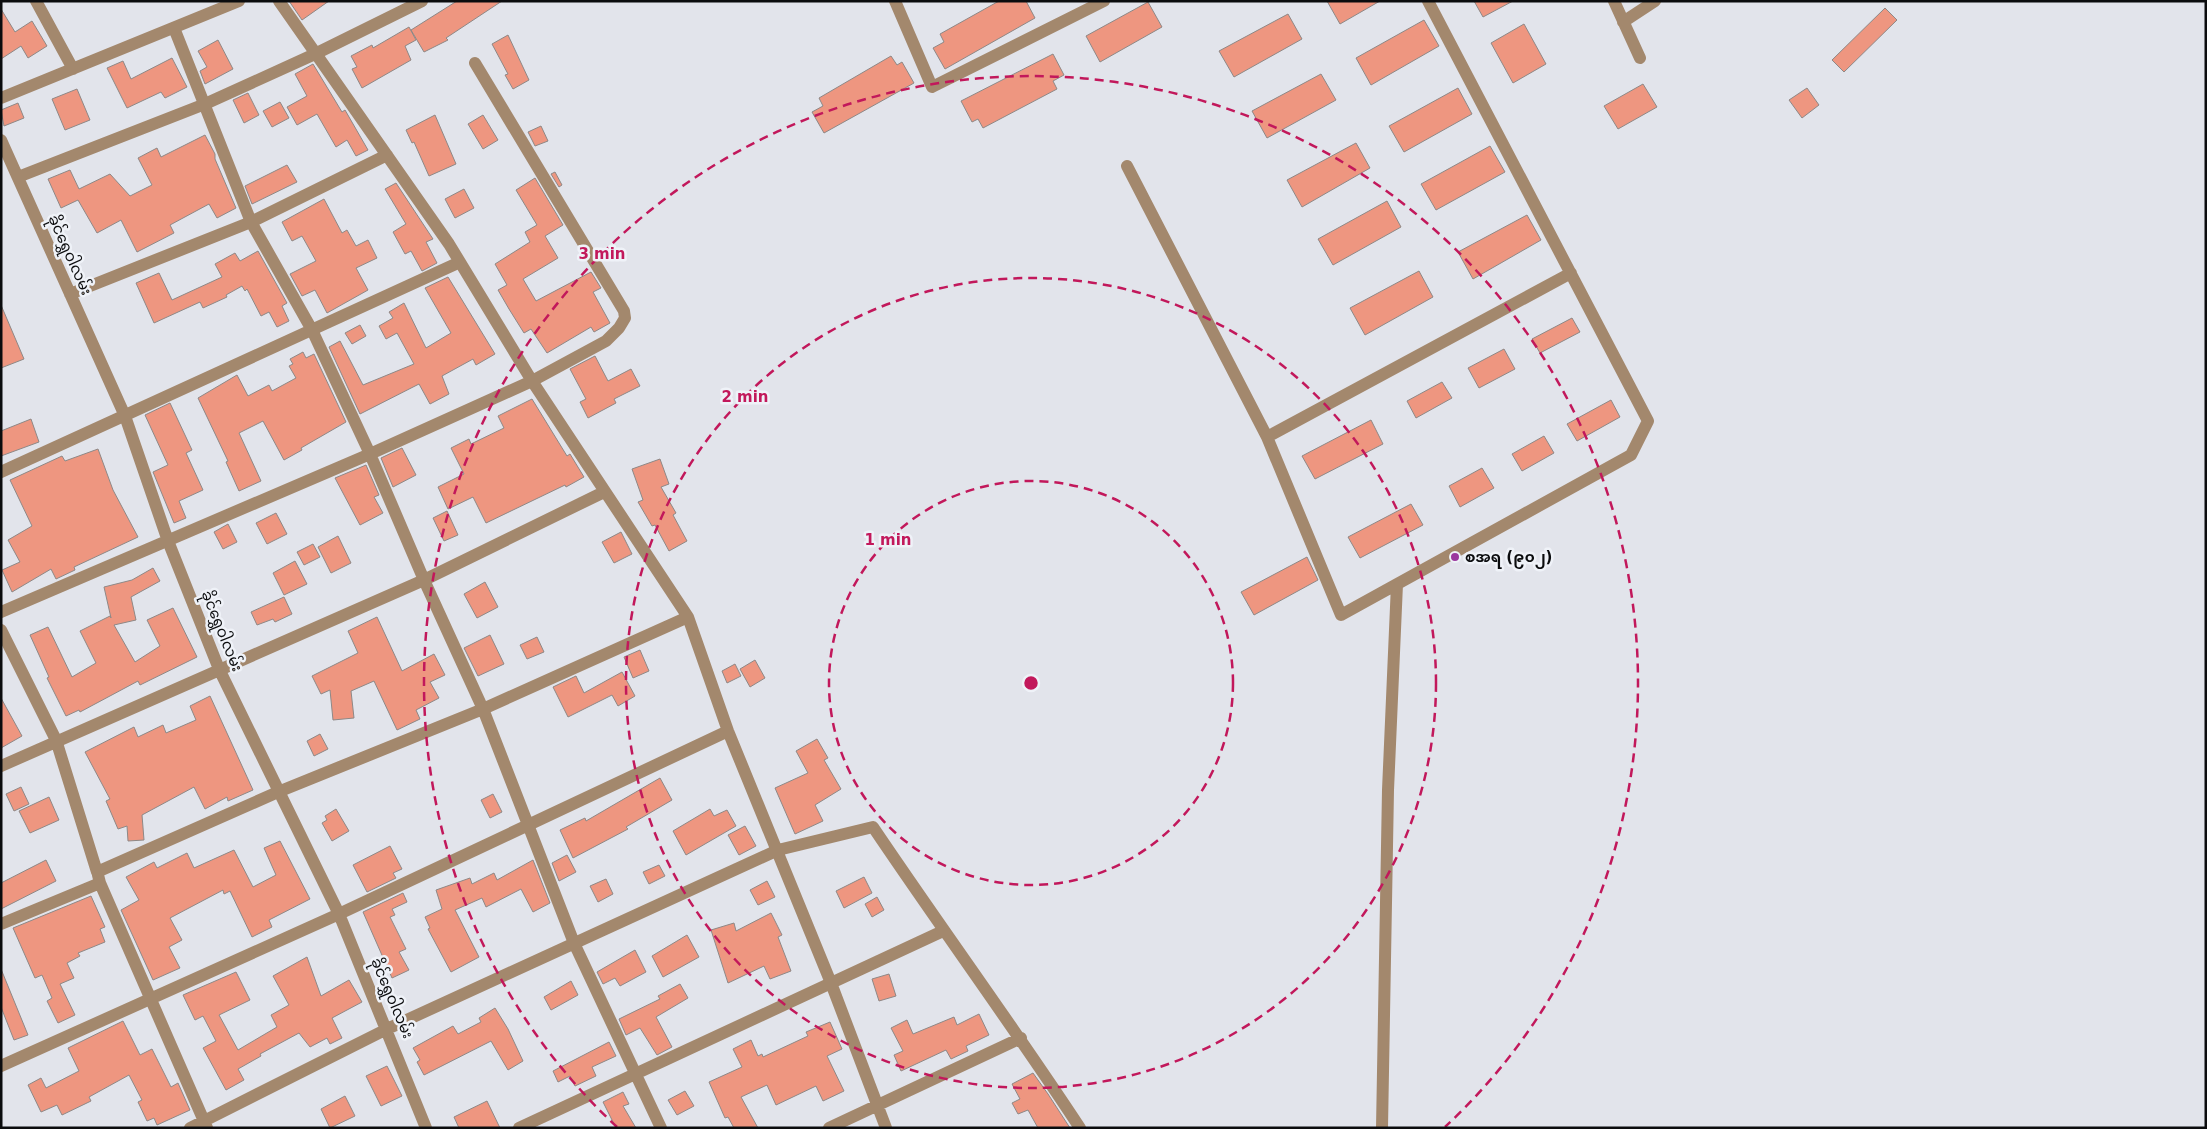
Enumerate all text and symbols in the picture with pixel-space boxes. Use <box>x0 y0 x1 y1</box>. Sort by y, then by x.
street label: ခိုင်ရွှေဝါလမ်း <box>42 212 97 299</box>
text: 3 min <box>578 245 626 263</box>
text: 2 min <box>721 388 769 406</box>
text: 1 min <box>864 531 912 549</box>
place label: စအရ (၉၀၂) <box>1465 548 1552 569</box>
marker: စအရ (၉၀၂) <box>1449 551 1461 563</box>
street label: ခိုင်ရွှေဝါလမ်း <box>195 587 247 675</box>
centre of rings <box>1022 674 1040 692</box>
street label: ခိုင်ရွှေဝါလမ်း <box>364 955 418 1042</box>

